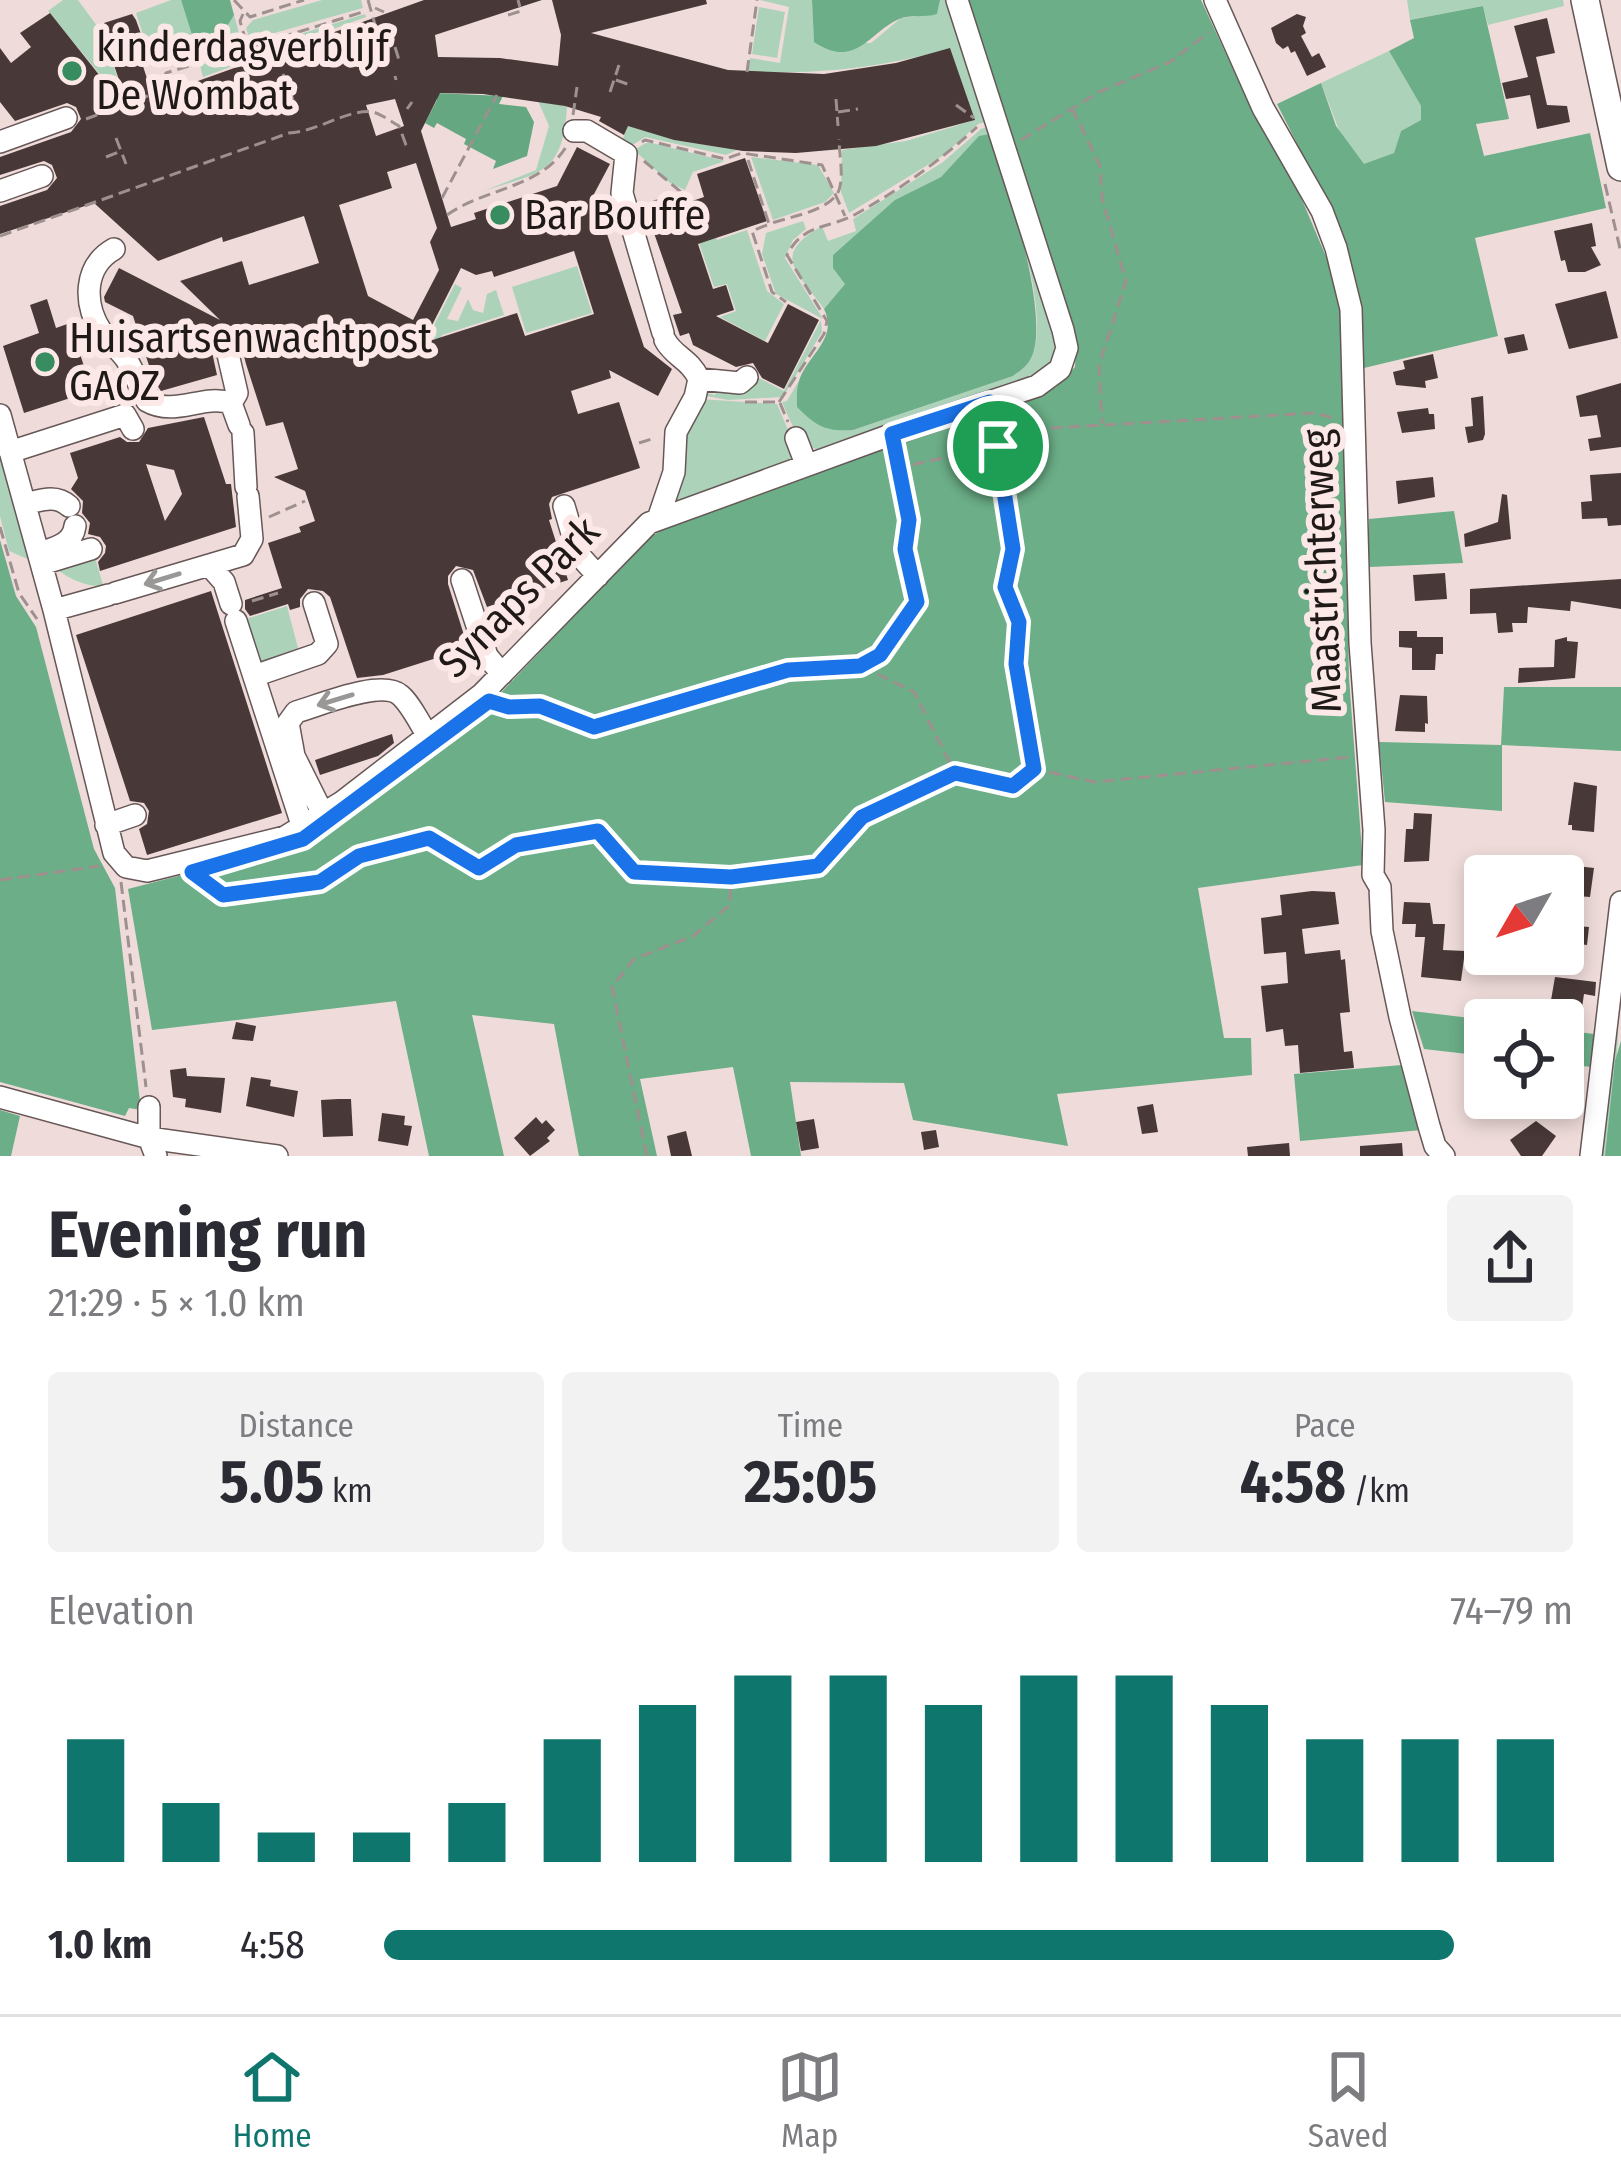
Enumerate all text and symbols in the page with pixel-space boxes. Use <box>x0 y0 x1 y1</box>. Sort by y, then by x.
place label: kinderdagverblijf De Wombat <box>96 22 392 120</box>
marker: kinderdagverblijf De Wombat <box>59 58 85 84</box>
place label: Bar Bouffe <box>524 190 705 240</box>
marker: Bar Bouffe <box>487 202 513 228</box>
place label: Huisartsenwachtpost GAOZ <box>69 313 432 411</box>
marker: Huisartsenwachtpost GAOZ <box>32 349 58 375</box>
pin <box>947 395 1049 497</box>
icon: arrive <box>965 413 1031 479</box>
street label: Maastrichterweg <box>1292 428 1352 714</box>
street label: Synaps Park <box>428 506 610 688</box>
one-way arrow <box>144 569 182 591</box>
one-way arrow <box>317 690 355 712</box>
north arrow <box>1464 855 1584 975</box>
map controls <box>1464 855 1584 1119</box>
button: locate <box>1464 999 1584 1119</box>
text: Evening run <box>48 1195 368 1274</box>
button: share <box>1447 1195 1573 1321</box>
text: 21:29 · 5 × 1.0 km <box>48 1280 305 1326</box>
text: Distance <box>238 1406 354 1446</box>
text: Time <box>778 1406 843 1446</box>
text: Pace <box>1294 1406 1356 1446</box>
text: 5.05 <box>220 1446 324 1518</box>
text: 25:05 <box>744 1446 877 1518</box>
text: 4:58 <box>1240 1446 1346 1518</box>
text: km <box>324 1471 373 1511</box>
text: /km <box>1346 1471 1410 1511</box>
text: Elevation <box>48 1588 195 1634</box>
text: 74–79 m <box>1450 1588 1573 1634</box>
text: 1.0 km <box>48 1922 152 1968</box>
text: 4:58 <box>240 1922 305 1968</box>
tab: Home <box>233 2044 312 2156</box>
tab: Map <box>777 2044 843 2156</box>
tab: Saved <box>1308 2044 1388 2156</box>

